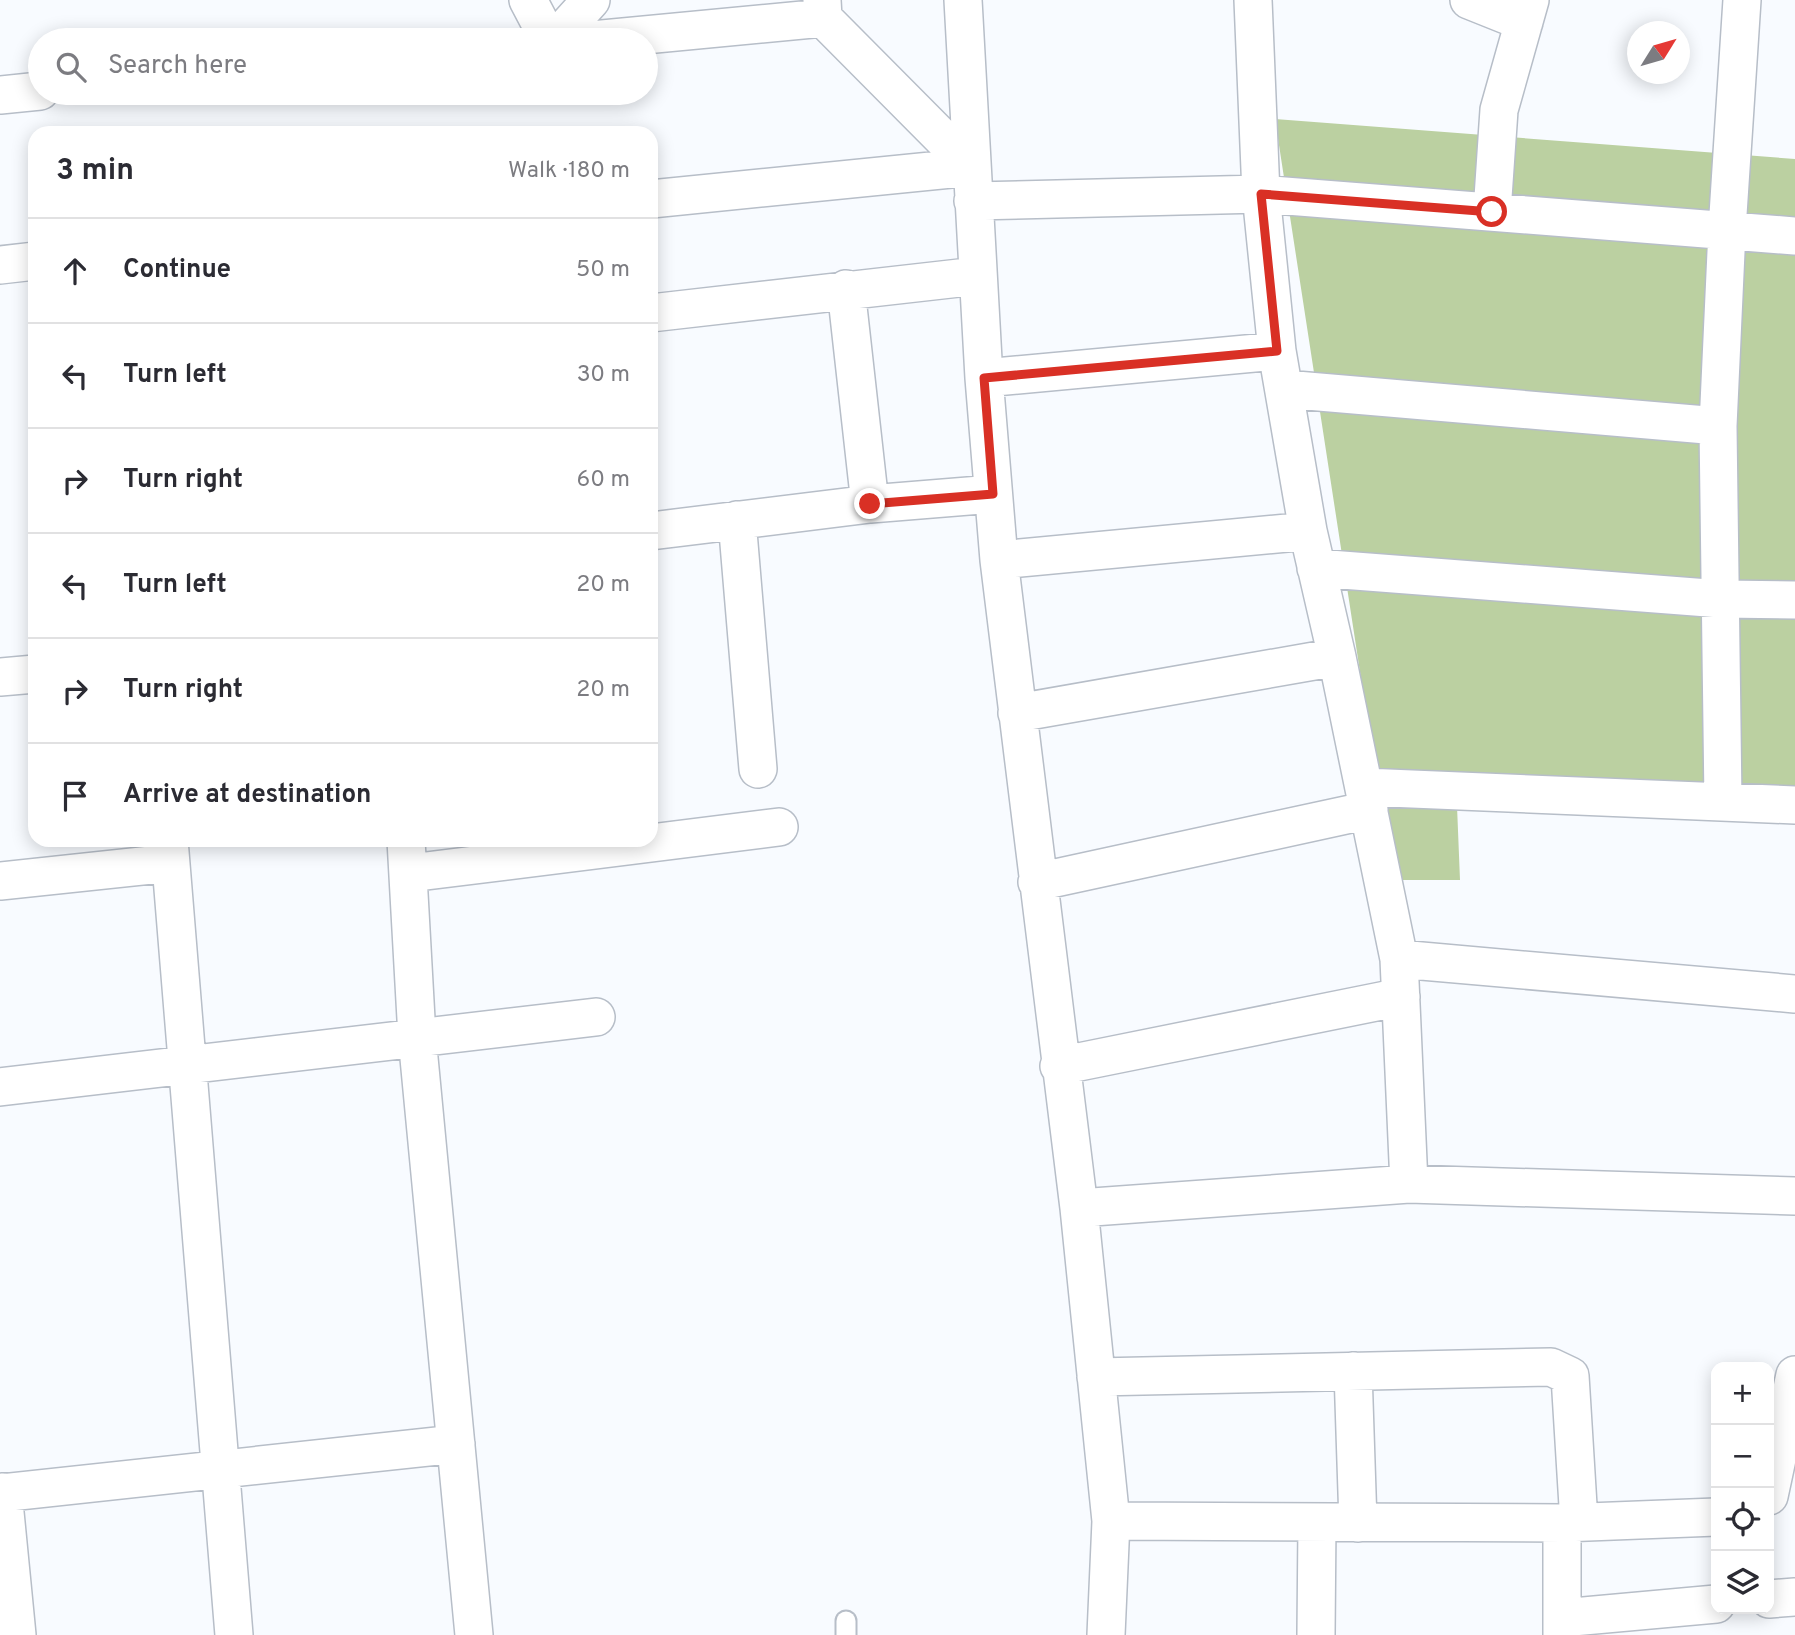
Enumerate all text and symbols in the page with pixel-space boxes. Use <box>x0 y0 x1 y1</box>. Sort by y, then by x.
north arrow <box>1627 21 1690 84</box>
search box <box>28 28 658 105</box>
icon: search <box>52 48 90 86</box>
text: Search here <box>108 50 247 83</box>
text: 3 min <box>56 153 134 190</box>
text: Walk · 180 m <box>508 157 630 186</box>
route start <box>1476 196 1507 227</box>
icon: ahead <box>56 252 94 290</box>
text: Continue <box>123 254 231 287</box>
text: 50 m <box>576 256 630 285</box>
icon: left <box>56 357 94 395</box>
text: Turn left <box>123 359 227 392</box>
text: 30 m <box>577 361 630 390</box>
icon: right <box>56 462 94 500</box>
text: Turn right <box>123 464 243 497</box>
text: 60 m <box>577 466 630 495</box>
route end <box>854 488 885 519</box>
icon: left <box>56 567 94 605</box>
text: Turn left <box>123 569 227 602</box>
text: 20 m <box>576 571 630 600</box>
icon: right <box>56 672 94 710</box>
text: Turn right <box>123 674 243 707</box>
text: 20 m <box>576 676 630 705</box>
icon: arrive <box>56 777 94 815</box>
text: Arrive at destination <box>123 779 371 812</box>
map controls <box>1711 1362 1774 1614</box>
button: + <box>1711 1362 1774 1425</box>
button: − <box>1711 1425 1774 1488</box>
button: locate <box>1711 1488 1774 1551</box>
button: layers <box>1711 1551 1774 1614</box>

